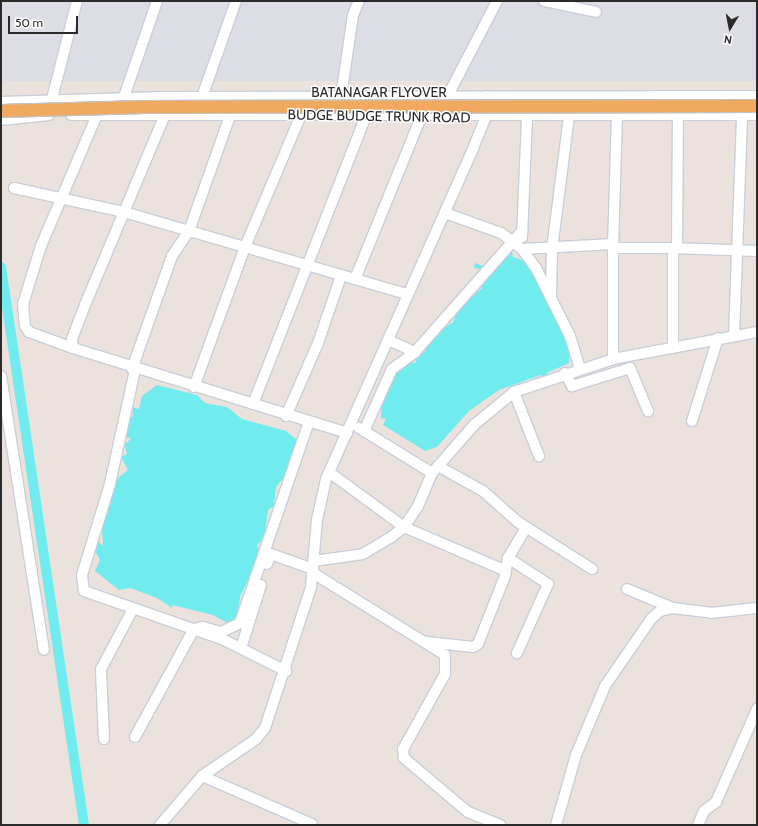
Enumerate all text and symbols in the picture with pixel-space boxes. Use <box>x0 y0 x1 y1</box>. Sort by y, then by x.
scale bar <box>10 8 80 34</box>
north arrow <box>710 8 750 48</box>
text: 50 m <box>15 15 43 30</box>
text: N <box>723 32 733 47</box>
street label: BATANAGAR FLYOVER <box>311 84 447 100</box>
street label: BUDGE BUDGE TRUNK ROAD <box>287 106 471 126</box>

